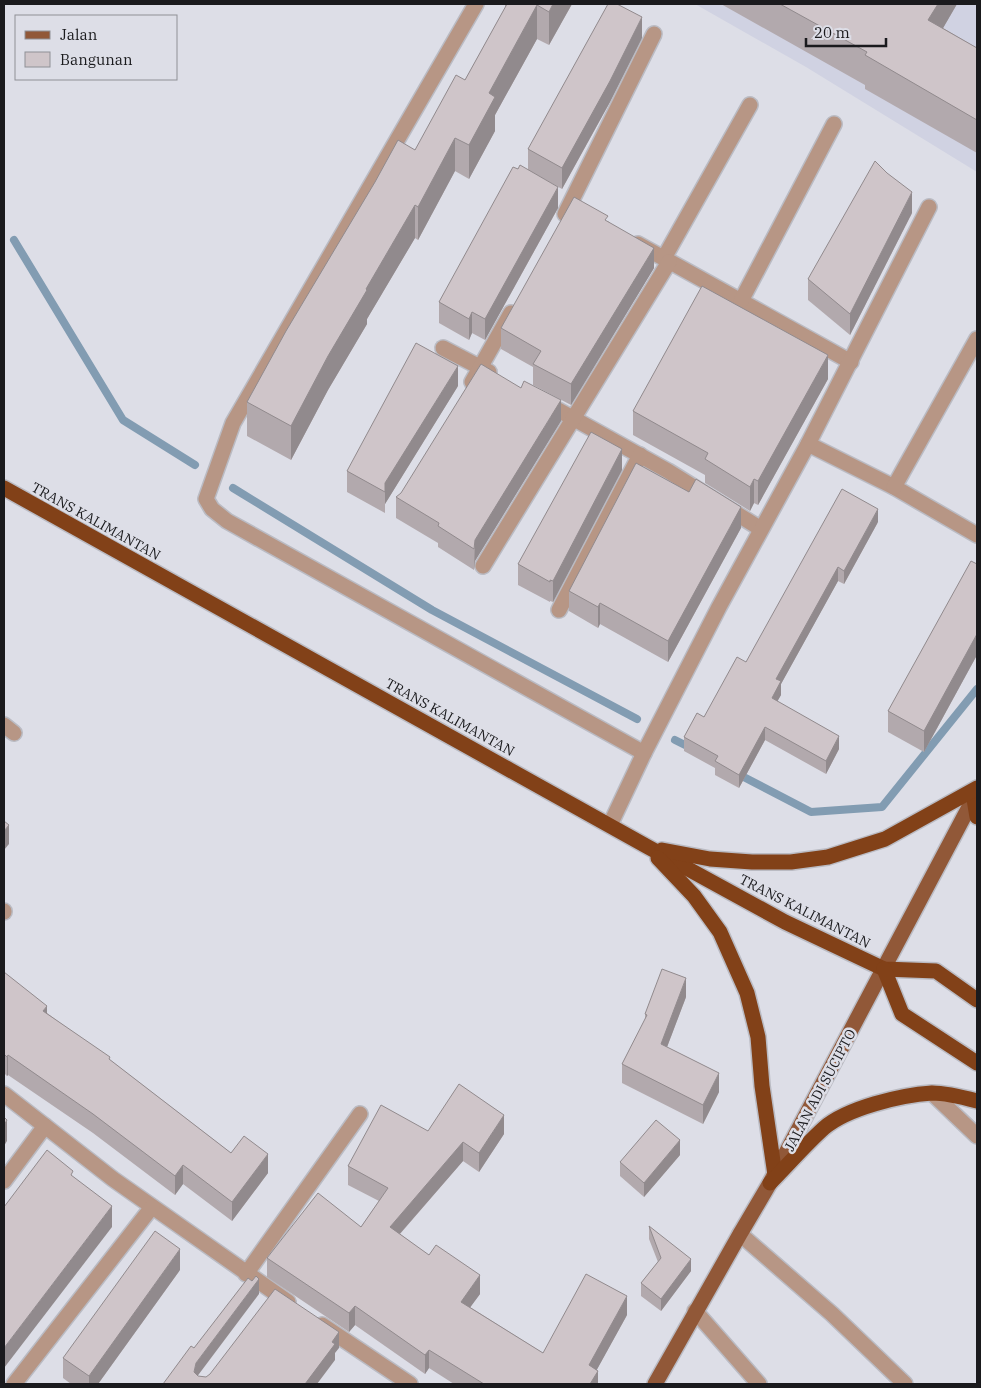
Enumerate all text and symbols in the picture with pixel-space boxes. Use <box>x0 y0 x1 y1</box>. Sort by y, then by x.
legend <box>15 15 178 80</box>
scale bar <box>806 15 886 47</box>
text: 20 m <box>814 23 850 42</box>
text: Jalan <box>60 25 98 44</box>
text: Bangunan <box>60 50 133 69</box>
street label: TRANS KALIMANTAN <box>28 478 164 564</box>
street label: TRANS KALIMANTAN <box>382 674 518 760</box>
street label: TRANS KALIMANTAN <box>736 870 874 952</box>
street label: JALAN ADI SUCIPTO <box>780 1026 860 1154</box>

